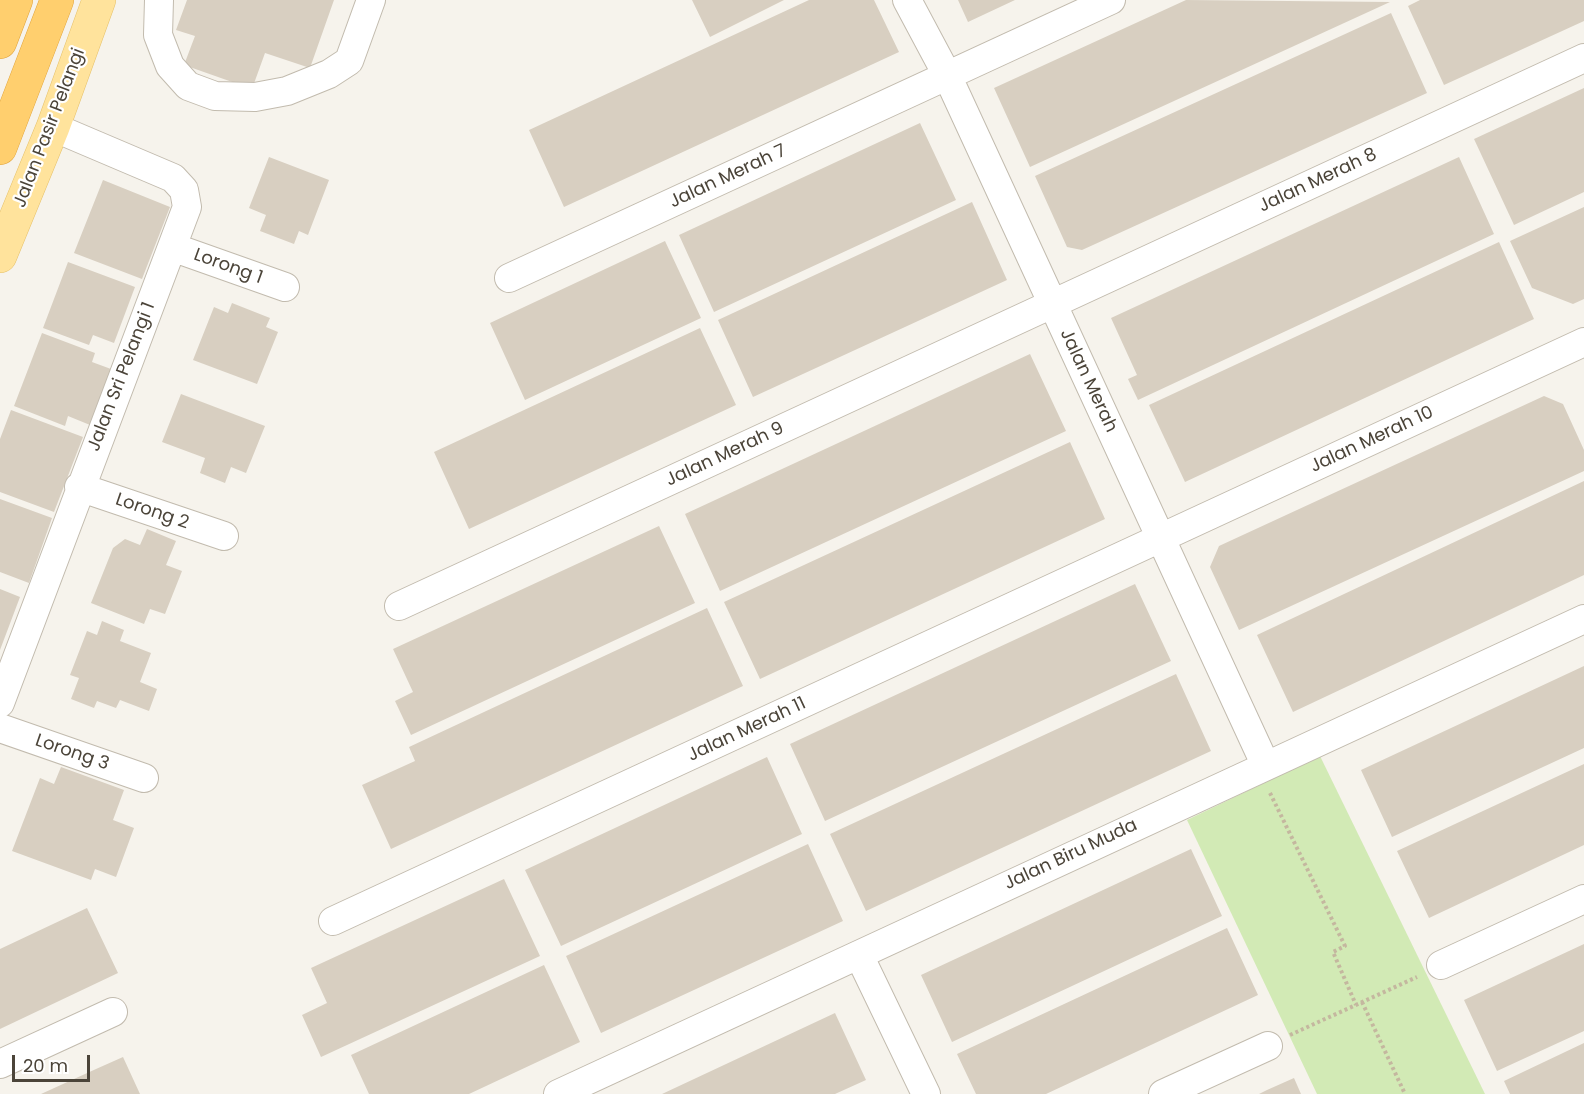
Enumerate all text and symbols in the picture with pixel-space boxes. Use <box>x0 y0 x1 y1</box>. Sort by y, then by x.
street label: Jalan Pasir Pelangi <box>10 45 90 211</box>
street label: Jalan Merah 7 <box>666 141 790 213</box>
street label: Jalan Merah 8 <box>1255 144 1381 218</box>
street label: Lorong 1 <box>191 245 265 289</box>
street label: Jalan Sri Pelangi 1 <box>84 299 160 455</box>
street label: Jalan Merah <box>1055 326 1121 436</box>
street label: Jalan Merah 10 <box>1307 402 1437 478</box>
street label: Jalan Merah 9 <box>663 418 787 492</box>
street label: Lorong 2 <box>112 489 192 535</box>
street label: Jalan Merah 11 <box>684 693 810 767</box>
street label: Lorong 3 <box>32 730 112 776</box>
street label: Jalan Biru Muda <box>1001 815 1141 895</box>
scale bar <box>15 1043 93 1081</box>
text: 20 m <box>23 1053 68 1078</box>

